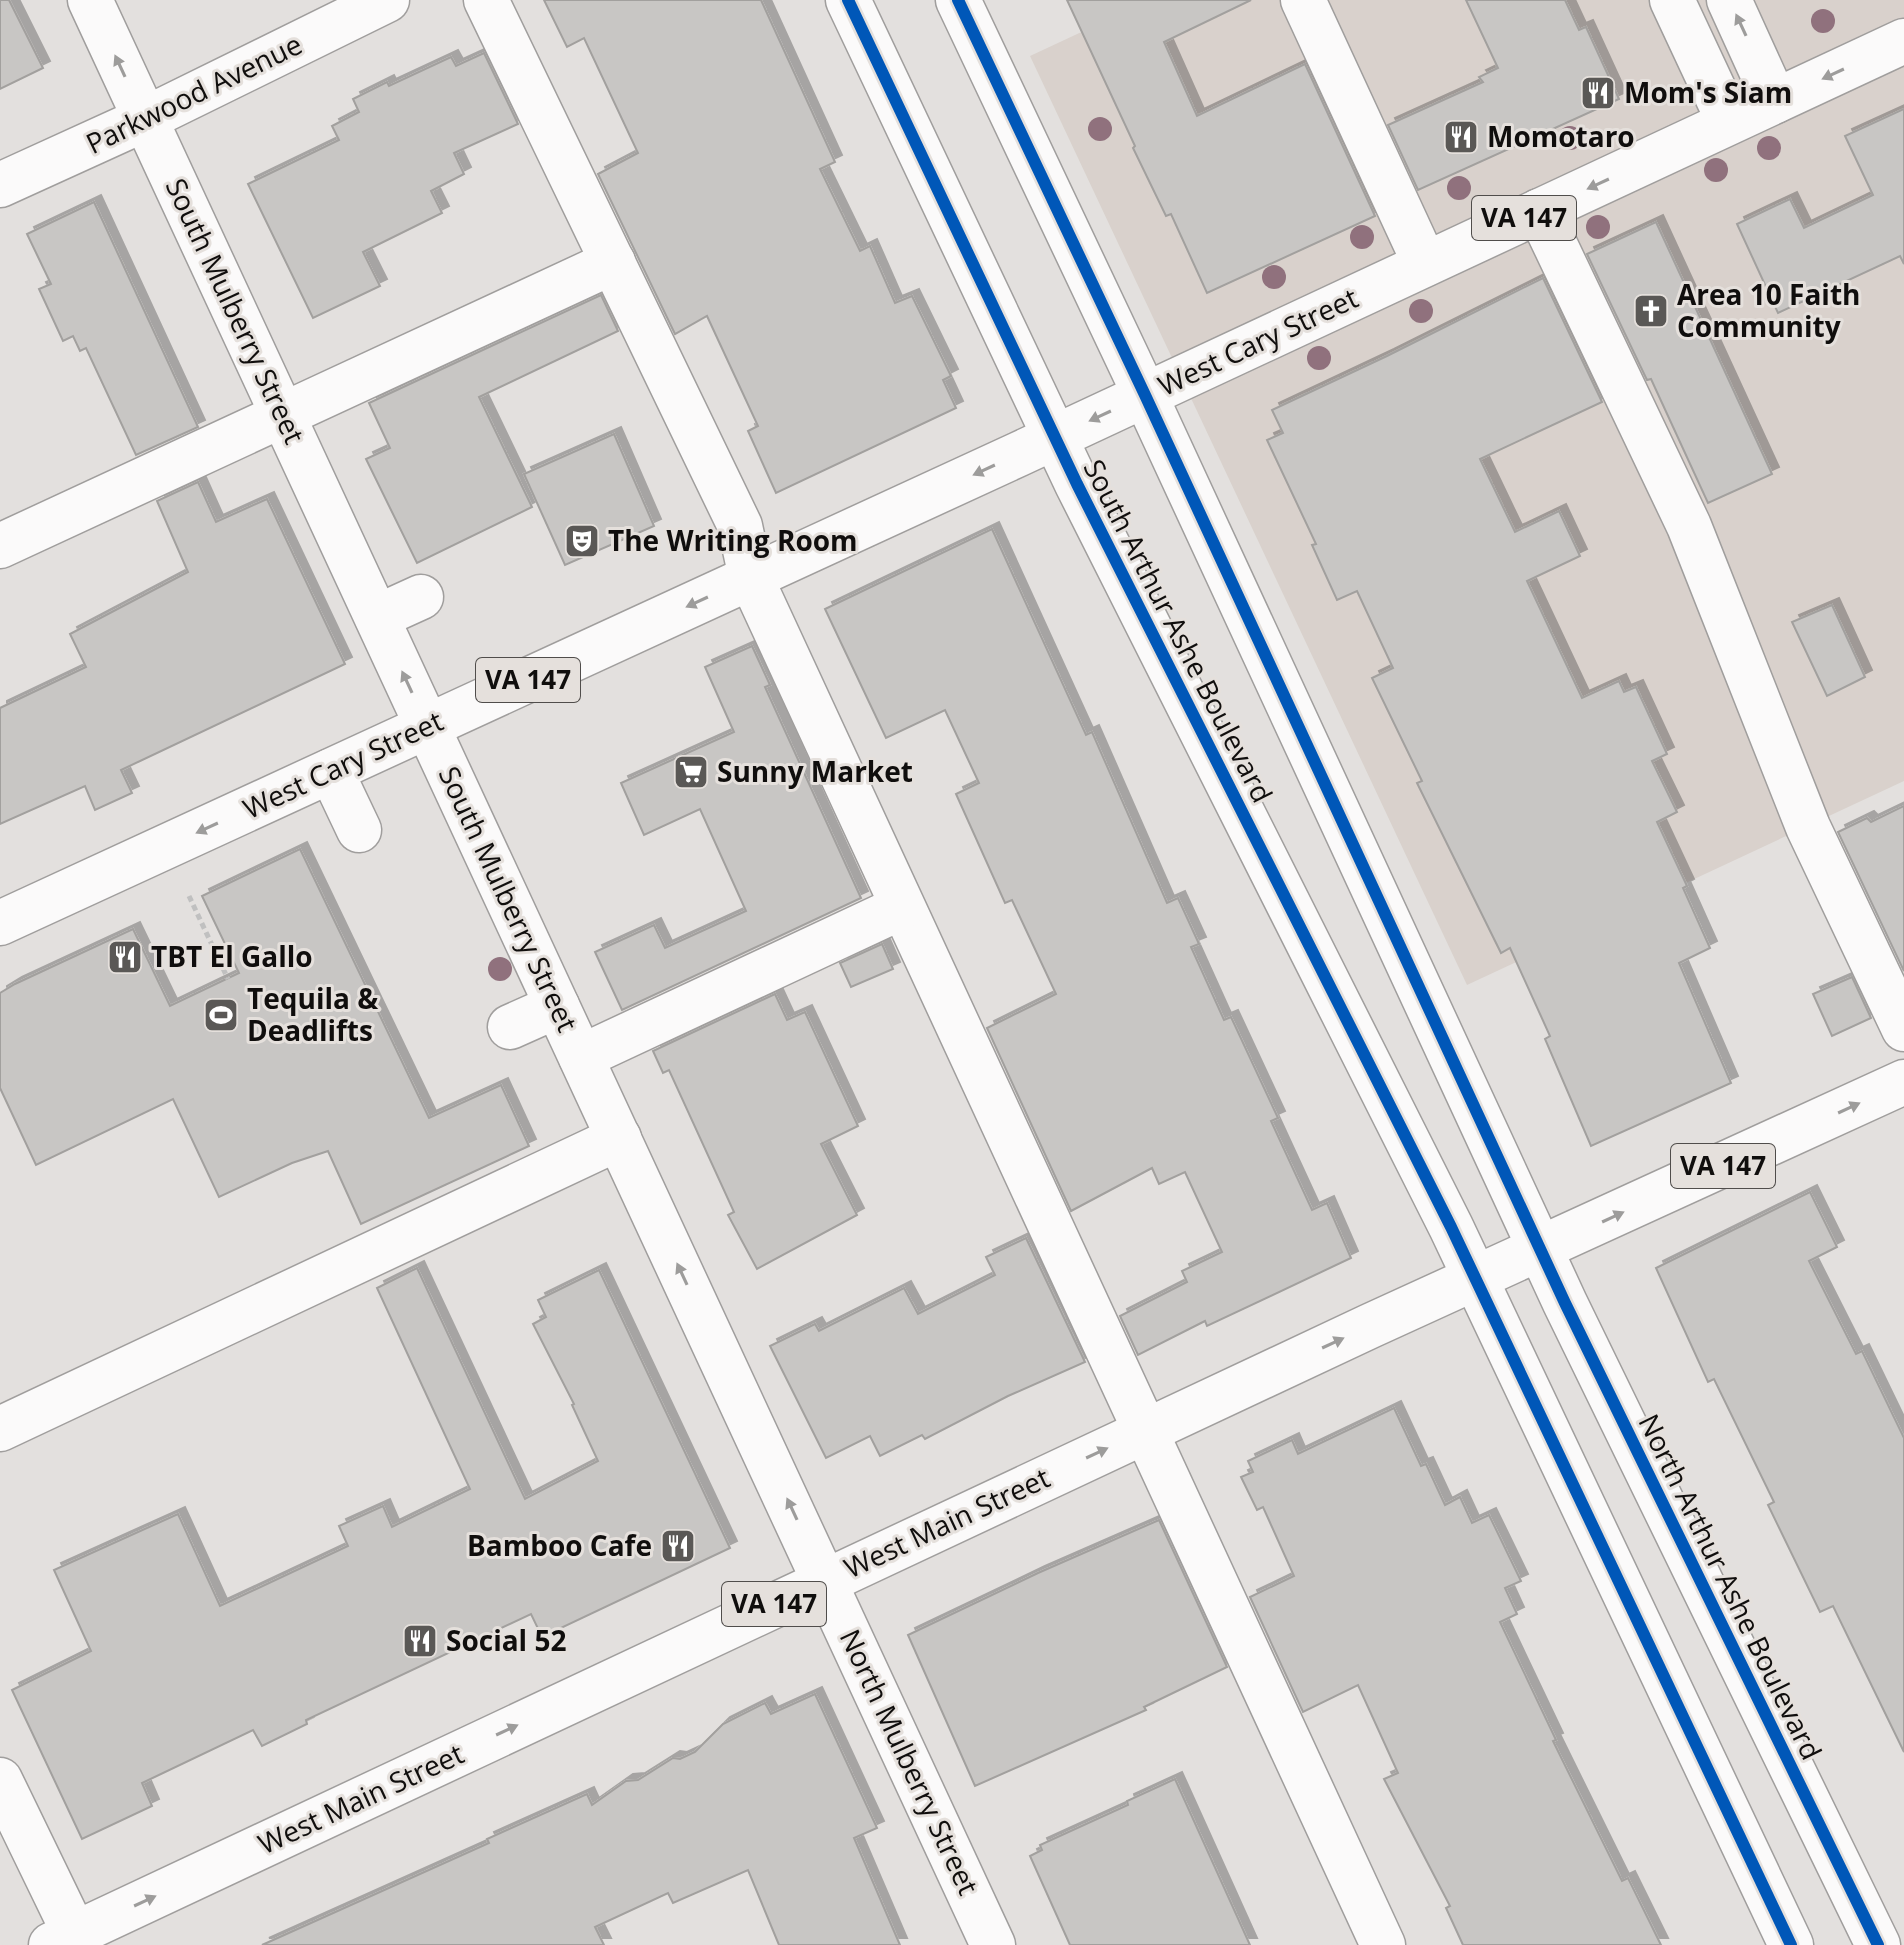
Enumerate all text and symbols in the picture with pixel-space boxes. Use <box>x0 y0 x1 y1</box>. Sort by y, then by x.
one-way arrow <box>1734 13 1748 37</box>
street label: Parkwood Avenue <box>79 24 308 162</box>
one-way arrow <box>114 54 127 77</box>
one-way arrow <box>1822 67 1845 81</box>
place label: Mom's Siam <box>1624 73 1792 111</box>
restaurant icon: Mom's Siam <box>1579 74 1617 112</box>
place label: Momotaro <box>1487 117 1635 155</box>
restaurant icon: Momotaro <box>1442 118 1480 156</box>
street label: South Mulberry Street <box>158 172 314 449</box>
one-way arrow <box>1586 177 1609 191</box>
road number: VA 147 <box>1472 196 1576 240</box>
place label: Area 10 Faith Community <box>1677 275 1860 345</box>
street label: West Cary Street <box>1152 278 1364 404</box>
church icon: Area 10 Faith Community <box>1632 292 1670 330</box>
one-way arrow <box>1088 409 1111 423</box>
street label: South Arthur Ashe Boulevard <box>1076 453 1282 809</box>
one-way arrow <box>972 463 996 477</box>
place label: The Writing Room <box>608 521 858 559</box>
theatre icon: The Writing Room <box>563 522 601 560</box>
one-way arrow <box>686 595 709 609</box>
road number: VA 147 <box>476 658 580 702</box>
one-way arrow <box>400 671 414 694</box>
street label: West Cary Street <box>237 701 449 827</box>
place label: Sunny Market <box>717 752 913 790</box>
supermarket icon: Sunny Market <box>672 753 710 791</box>
street label: South Mulberry Street <box>431 760 587 1037</box>
one-way arrow <box>195 821 218 835</box>
place label: TBT El Gallo <box>151 937 313 975</box>
restaurant icon: TBT El Gallo <box>106 938 144 976</box>
place label: Tequila & Deadlifts <box>247 979 378 1049</box>
sports icon: Tequila & Deadlifts <box>202 996 240 1034</box>
one-way arrow <box>1837 1101 1860 1115</box>
road number: VA 147 <box>1671 1144 1775 1188</box>
one-way arrow <box>1601 1210 1624 1224</box>
one-way arrow <box>675 1262 689 1285</box>
one-way arrow <box>1321 1336 1344 1350</box>
street label: North Arthur Ashe Boulevard <box>1630 1407 1831 1766</box>
one-way arrow <box>1085 1446 1109 1460</box>
street label: West Main Street <box>838 1458 1056 1586</box>
one-way arrow <box>785 1498 799 1521</box>
place label: Bamboo Cafe <box>467 1526 652 1564</box>
restaurant icon: Bamboo Cafe <box>659 1527 697 1565</box>
road number: VA 147 <box>722 1582 826 1626</box>
place label: Social 52 <box>446 1621 566 1659</box>
restaurant icon: Social 52 <box>401 1622 439 1660</box>
street label: North Mulberry Street <box>832 1623 988 1900</box>
one-way arrow <box>495 1723 519 1737</box>
street label: West Main Street <box>252 1734 470 1862</box>
one-way arrow <box>134 1894 157 1908</box>

